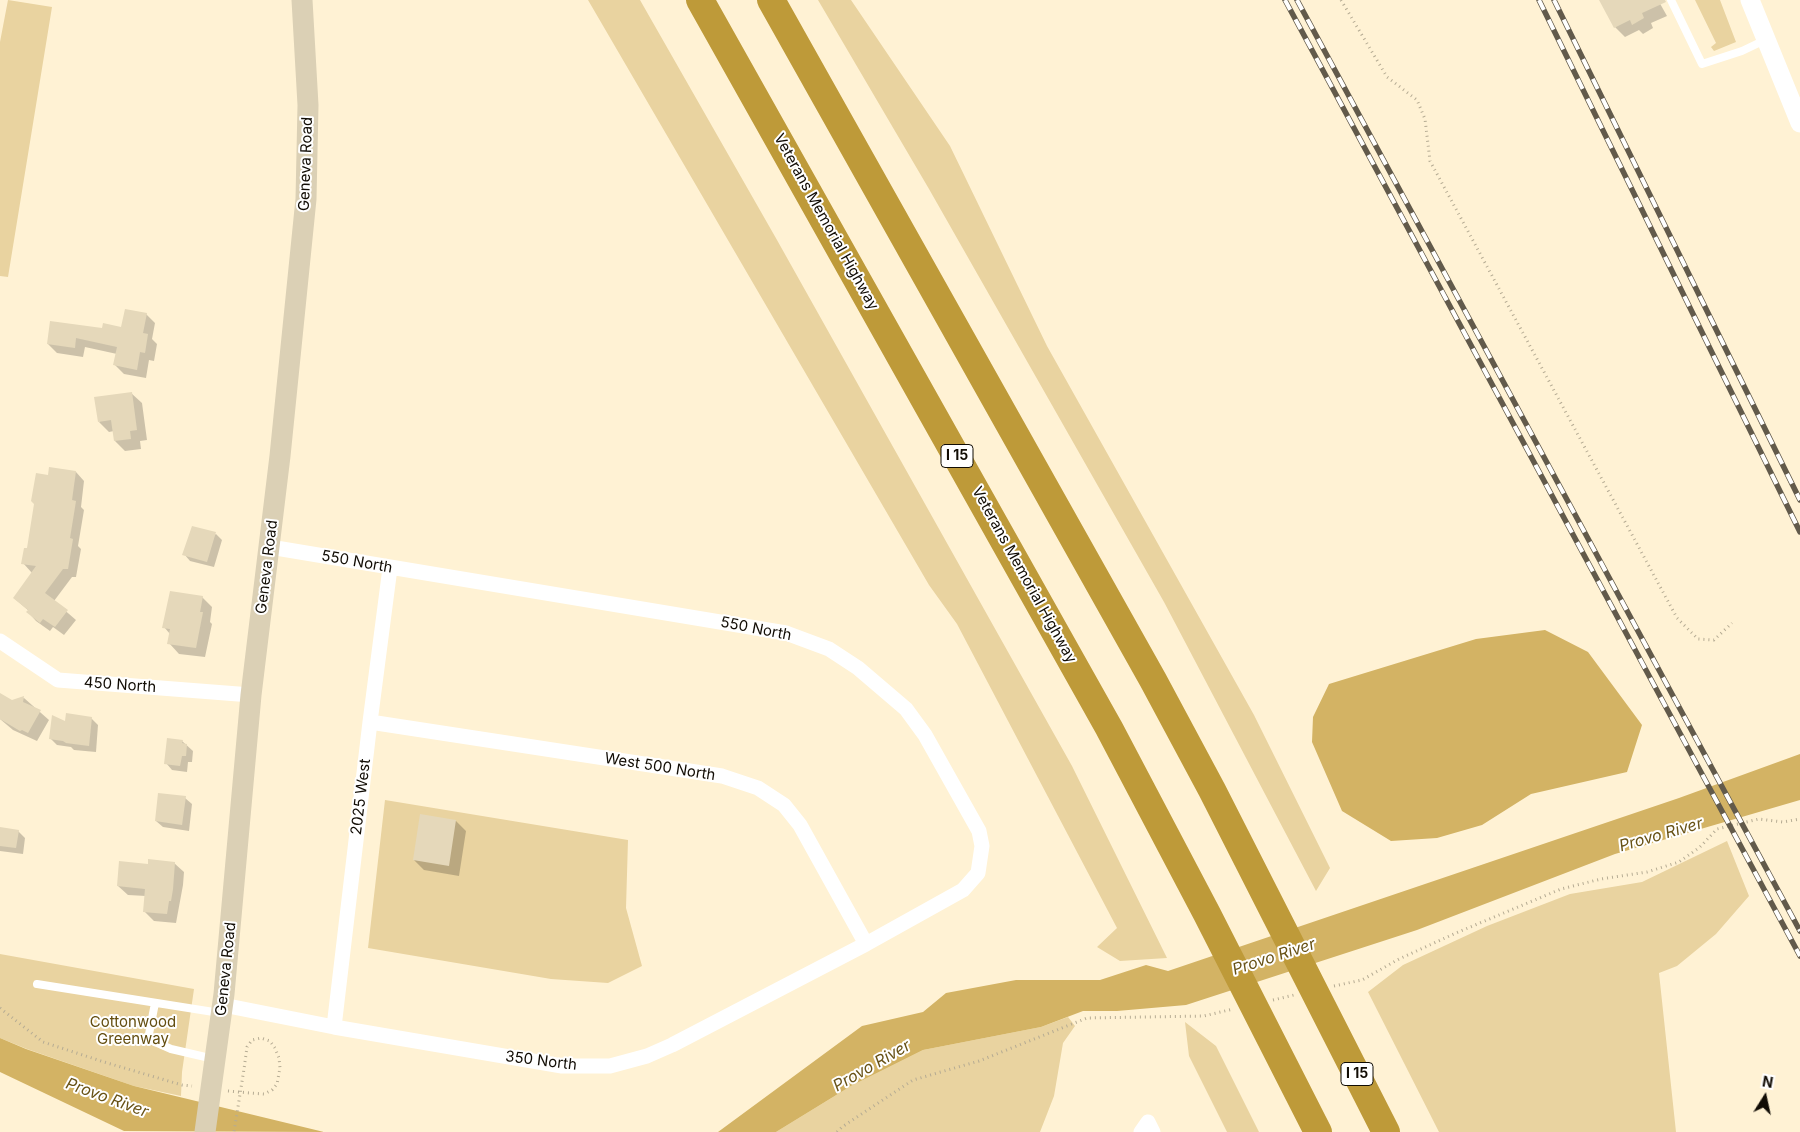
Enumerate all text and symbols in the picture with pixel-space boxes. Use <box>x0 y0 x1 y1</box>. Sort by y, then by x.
street label: Geneva Road <box>295 116 317 212</box>
street label: Veterans Memorial Highway <box>770 131 882 313</box>
road number: I 15 <box>941 444 973 468</box>
street label: Veterans Memorial Highway <box>968 484 1080 666</box>
street label: Geneva Road <box>252 519 282 615</box>
street label: 550 North <box>320 547 394 577</box>
street label: 550 North <box>719 613 793 645</box>
street label: 450 North <box>83 673 157 697</box>
street label: West 500 North <box>603 749 717 785</box>
street label: 2025 West <box>347 758 375 836</box>
water label: Provo River <box>1617 814 1705 856</box>
street label: Geneva Road <box>212 921 240 1017</box>
water label: Provo River <box>1230 935 1318 979</box>
park label: Cottonwood Greenway <box>90 1013 176 1048</box>
water label: Provo River <box>830 1036 914 1096</box>
street label: 350 North <box>504 1048 578 1074</box>
road number: I 15 <box>1341 1062 1373 1086</box>
north arrow <box>1740 1072 1790 1122</box>
text: N <box>1761 1072 1774 1091</box>
water label: Provo River <box>63 1074 151 1122</box>

